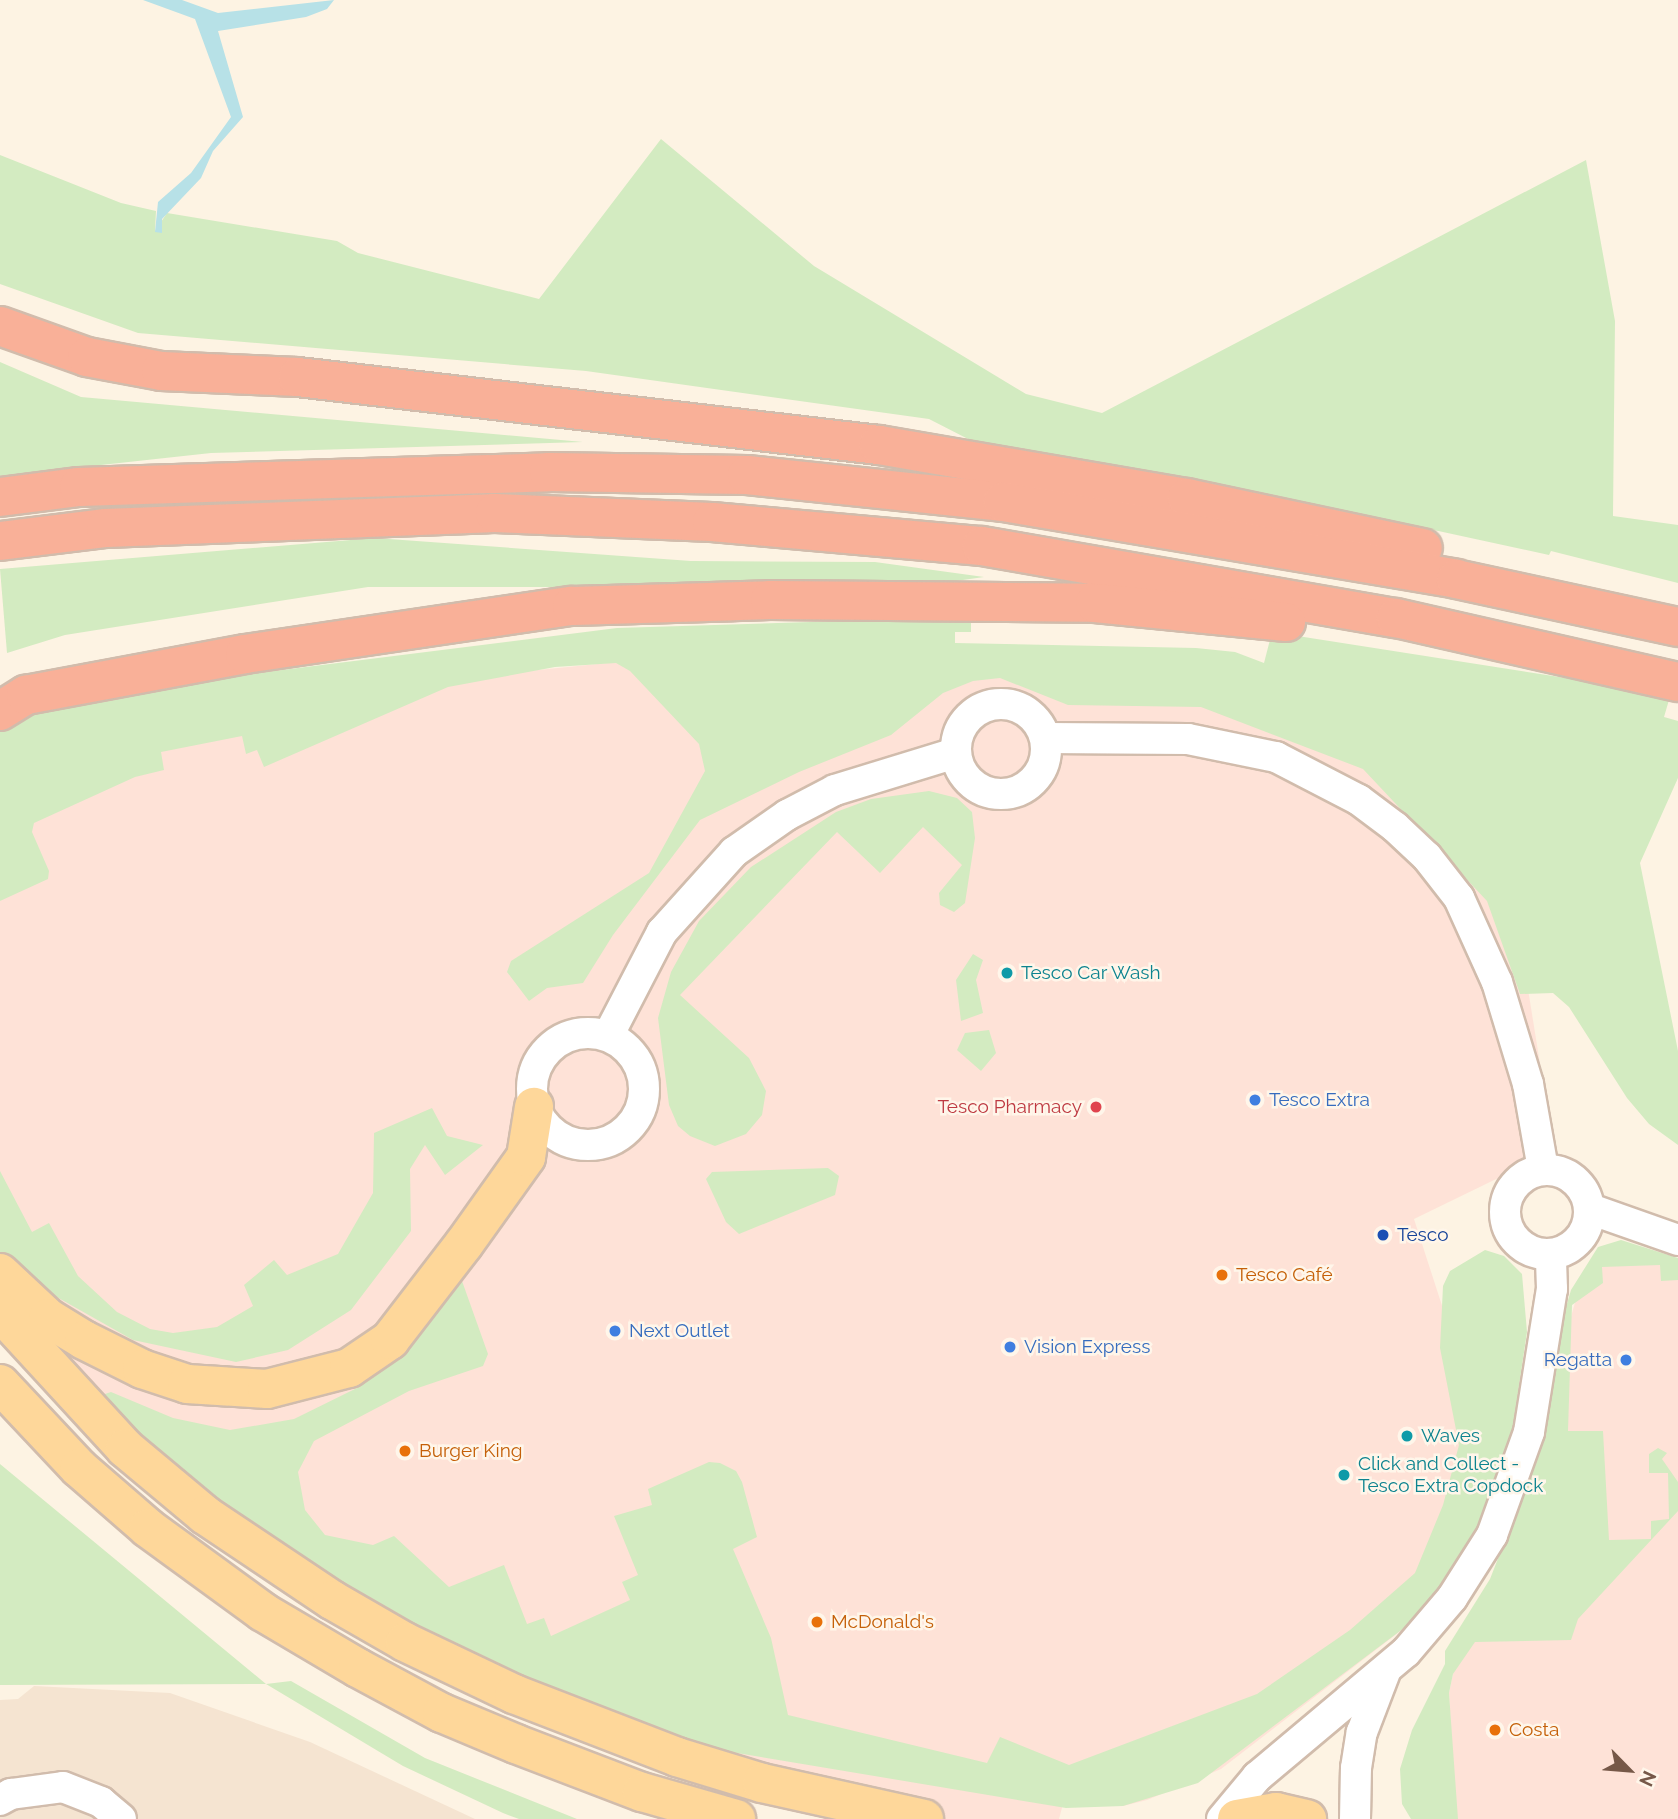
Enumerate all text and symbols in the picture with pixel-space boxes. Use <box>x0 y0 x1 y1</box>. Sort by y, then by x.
place label: Tesco Car Wash <box>1021 962 1162 984</box>
marker: Tesco Car Wash <box>999 965 1015 981</box>
place label: Tesco Extra <box>1269 1089 1370 1111</box>
marker: Tesco Extra <box>1247 1092 1263 1108</box>
place label: Tesco Pharmacy <box>937 1096 1082 1118</box>
marker: Tesco Pharmacy <box>1088 1099 1104 1115</box>
place label: Tesco <box>1397 1224 1448 1246</box>
marker: Tesco <box>1375 1227 1391 1243</box>
place label: Tesco Café <box>1236 1264 1333 1286</box>
marker: Tesco Café <box>1214 1267 1230 1283</box>
place label: Next Outlet <box>629 1320 730 1342</box>
marker: Next Outlet <box>607 1323 623 1339</box>
place label: Vision Express <box>1024 1336 1150 1358</box>
marker: Vision Express <box>1002 1339 1018 1355</box>
place label: Regatta <box>1544 1349 1612 1371</box>
marker: Regatta <box>1618 1352 1634 1368</box>
place label: Waves <box>1421 1425 1480 1447</box>
marker: Waves <box>1399 1428 1415 1444</box>
place label: Burger King <box>419 1440 523 1462</box>
marker: Burger King <box>397 1443 413 1459</box>
place label: Click and Collect - Tesco Extra Copdock <box>1358 1453 1543 1497</box>
marker: Click and Collect - Tesco Extra Copdock <box>1336 1467 1352 1483</box>
place label: McDonald's <box>831 1611 934 1633</box>
marker: McDonald's <box>809 1614 825 1630</box>
place label: Costa <box>1509 1719 1559 1741</box>
marker: Costa <box>1487 1722 1503 1738</box>
north arrow <box>1594 1735 1664 1805</box>
text: N <box>1635 1768 1661 1790</box>

